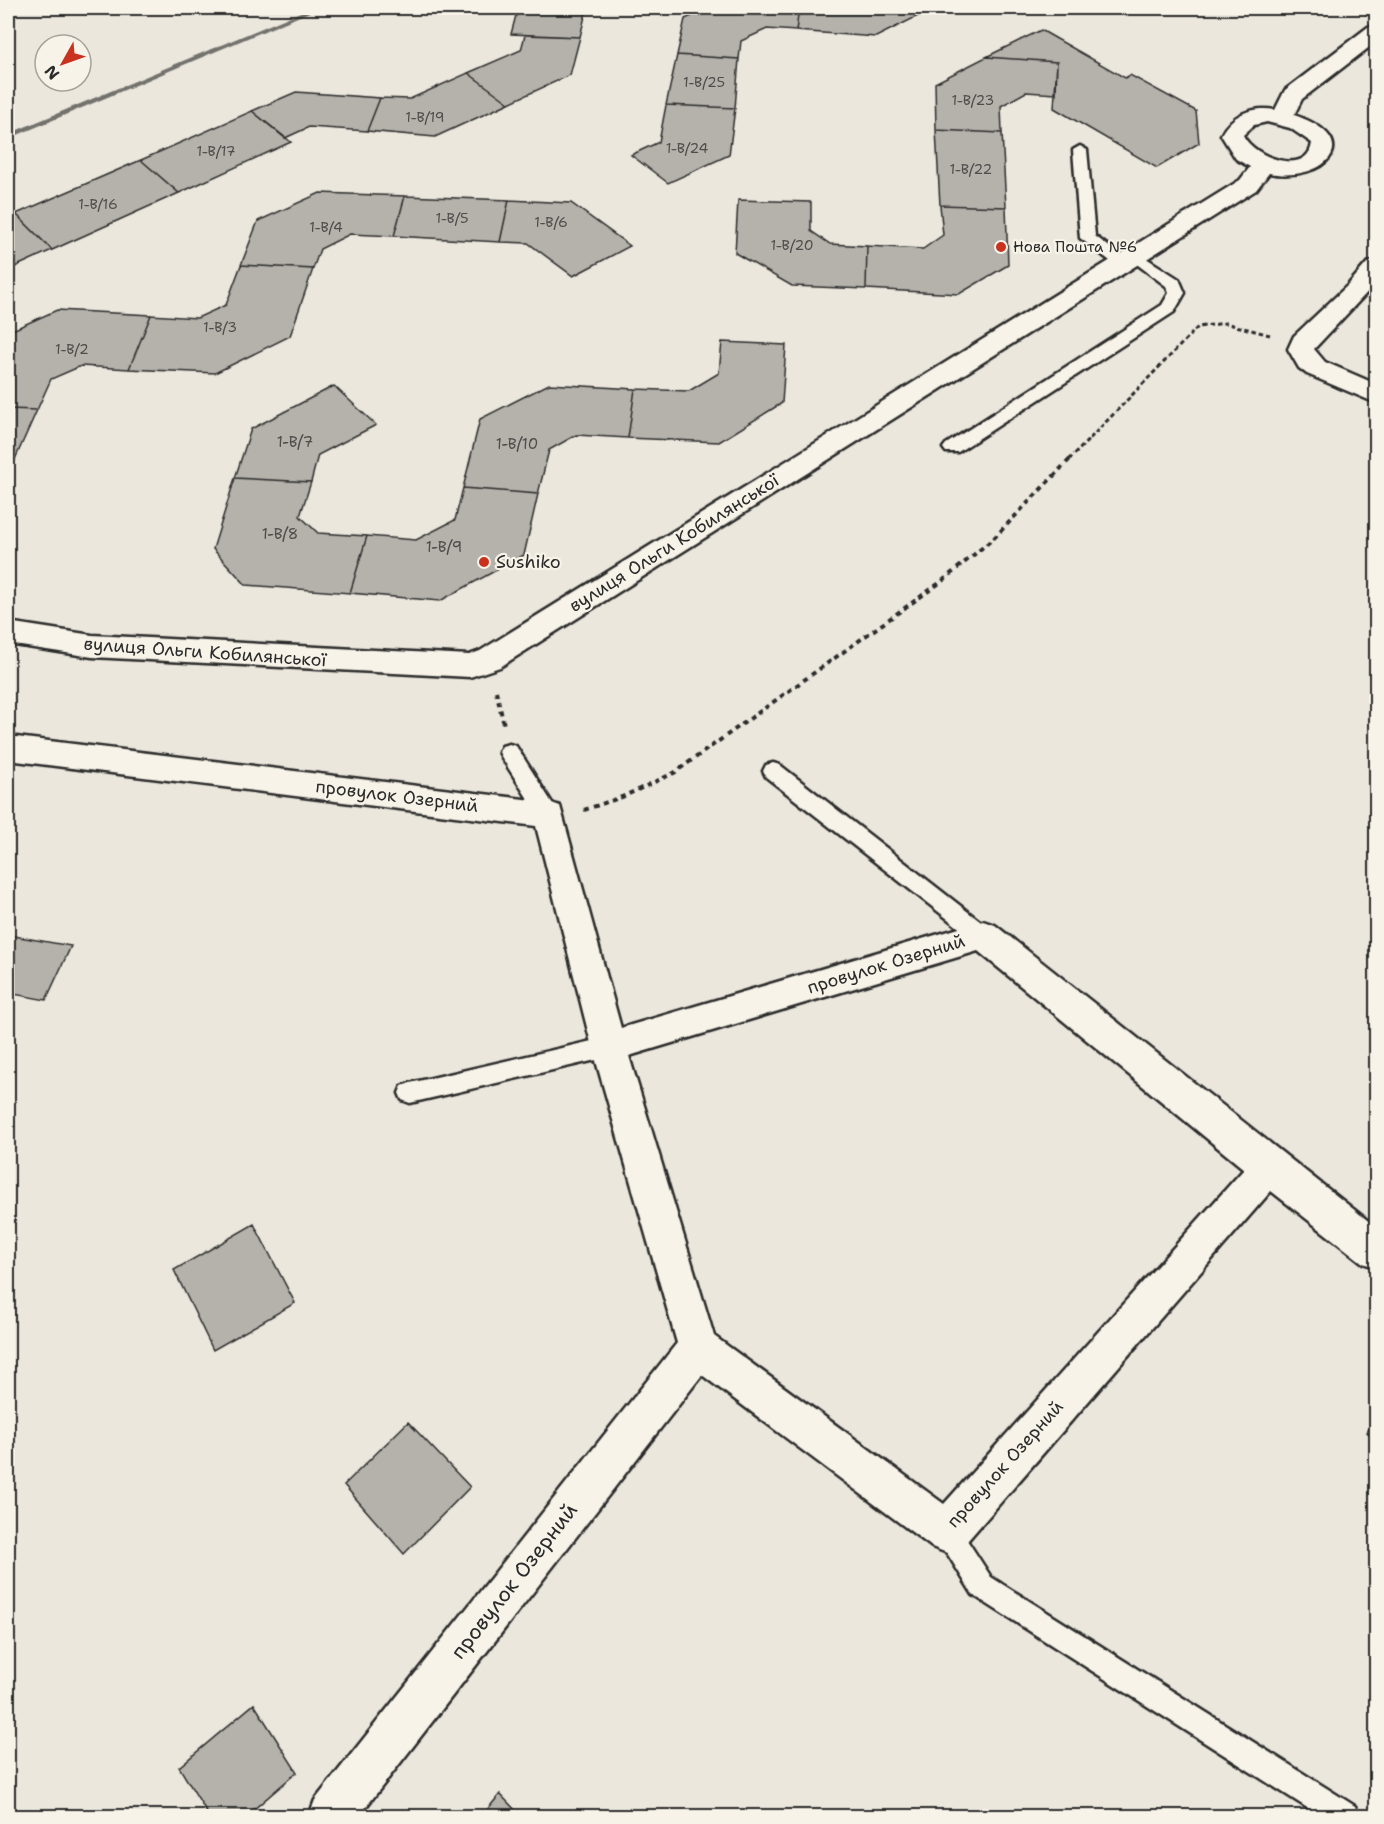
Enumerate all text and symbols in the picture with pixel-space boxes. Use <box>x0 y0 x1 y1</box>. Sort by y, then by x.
north arrow <box>33 33 93 93</box>
text: N <box>40 61 64 84</box>
house number: 1-В/25 <box>683 73 725 91</box>
house number: 1-В/23 <box>952 91 994 109</box>
house number: 1-В/19 <box>405 108 445 126</box>
house number: 1-В/24 <box>666 139 709 157</box>
house number: 1-В/17 <box>196 142 236 160</box>
house number: 1-В/22 <box>950 160 992 178</box>
house number: 1-В/16 <box>78 195 118 213</box>
house number: 1-В/5 <box>436 209 468 227</box>
house number: 1-В/6 <box>534 213 568 231</box>
house number: 1-В/4 <box>309 218 343 236</box>
house number: 1-В/20 <box>770 236 814 254</box>
place label: Нова Пошта №6 <box>1013 237 1137 257</box>
marker: Нова Пошта №6 <box>994 240 1008 254</box>
house number: 1-В/3 <box>203 318 237 336</box>
house number: 1-В/2 <box>55 340 89 358</box>
house number: 1-В/7 <box>277 432 313 452</box>
house number: 1-В/10 <box>496 434 538 454</box>
street label: вулиця Ольги Кобилянської <box>564 468 784 618</box>
house number: 1-В/8 <box>262 524 298 544</box>
house number: 1-В/9 <box>426 537 462 557</box>
place label: Sushiko <box>496 550 561 574</box>
marker: Sushiko <box>477 555 491 569</box>
street label: вулиця Ольги Кобилянської <box>83 632 328 673</box>
street label: провулок Озерний <box>314 774 480 818</box>
street label: провулок Озерний <box>804 929 968 999</box>
street label: провулок Озерний <box>941 1395 1069 1533</box>
street label: провулок Озерний <box>444 1497 584 1665</box>

